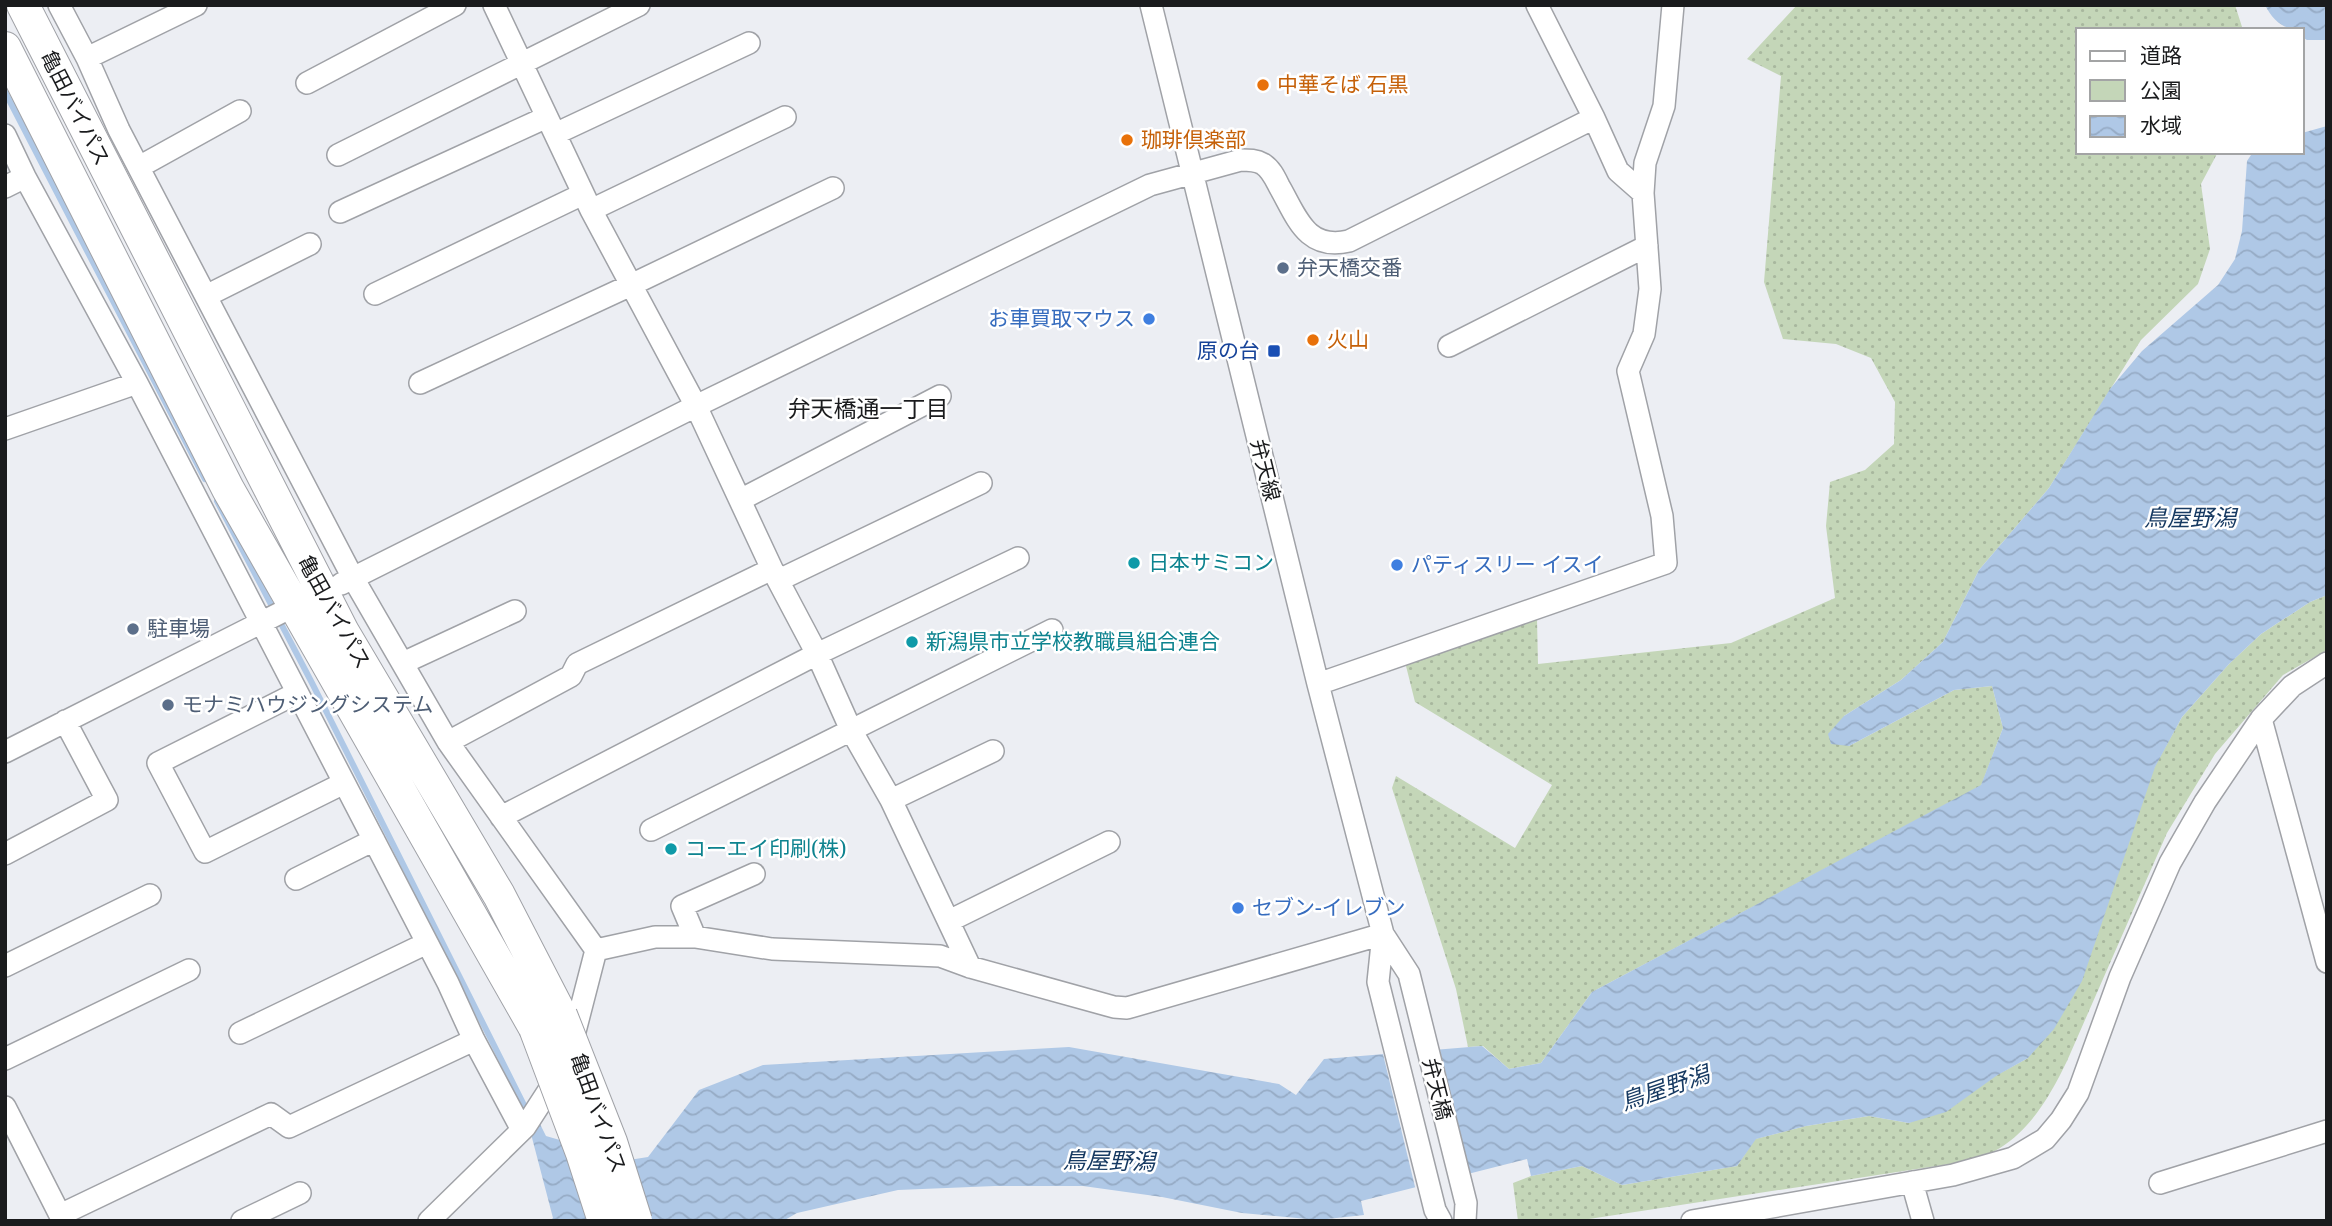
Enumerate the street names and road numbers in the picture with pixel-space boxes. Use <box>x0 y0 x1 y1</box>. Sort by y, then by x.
street label: 亀田バイパス <box>35 45 117 170</box>
street label: 弁天線 <box>1245 436 1287 504</box>
street label: 亀田バイパス <box>292 550 378 673</box>
street label: 亀田バイパス <box>564 1049 634 1176</box>
street label: 弁天橋 <box>1417 1055 1459 1123</box>

